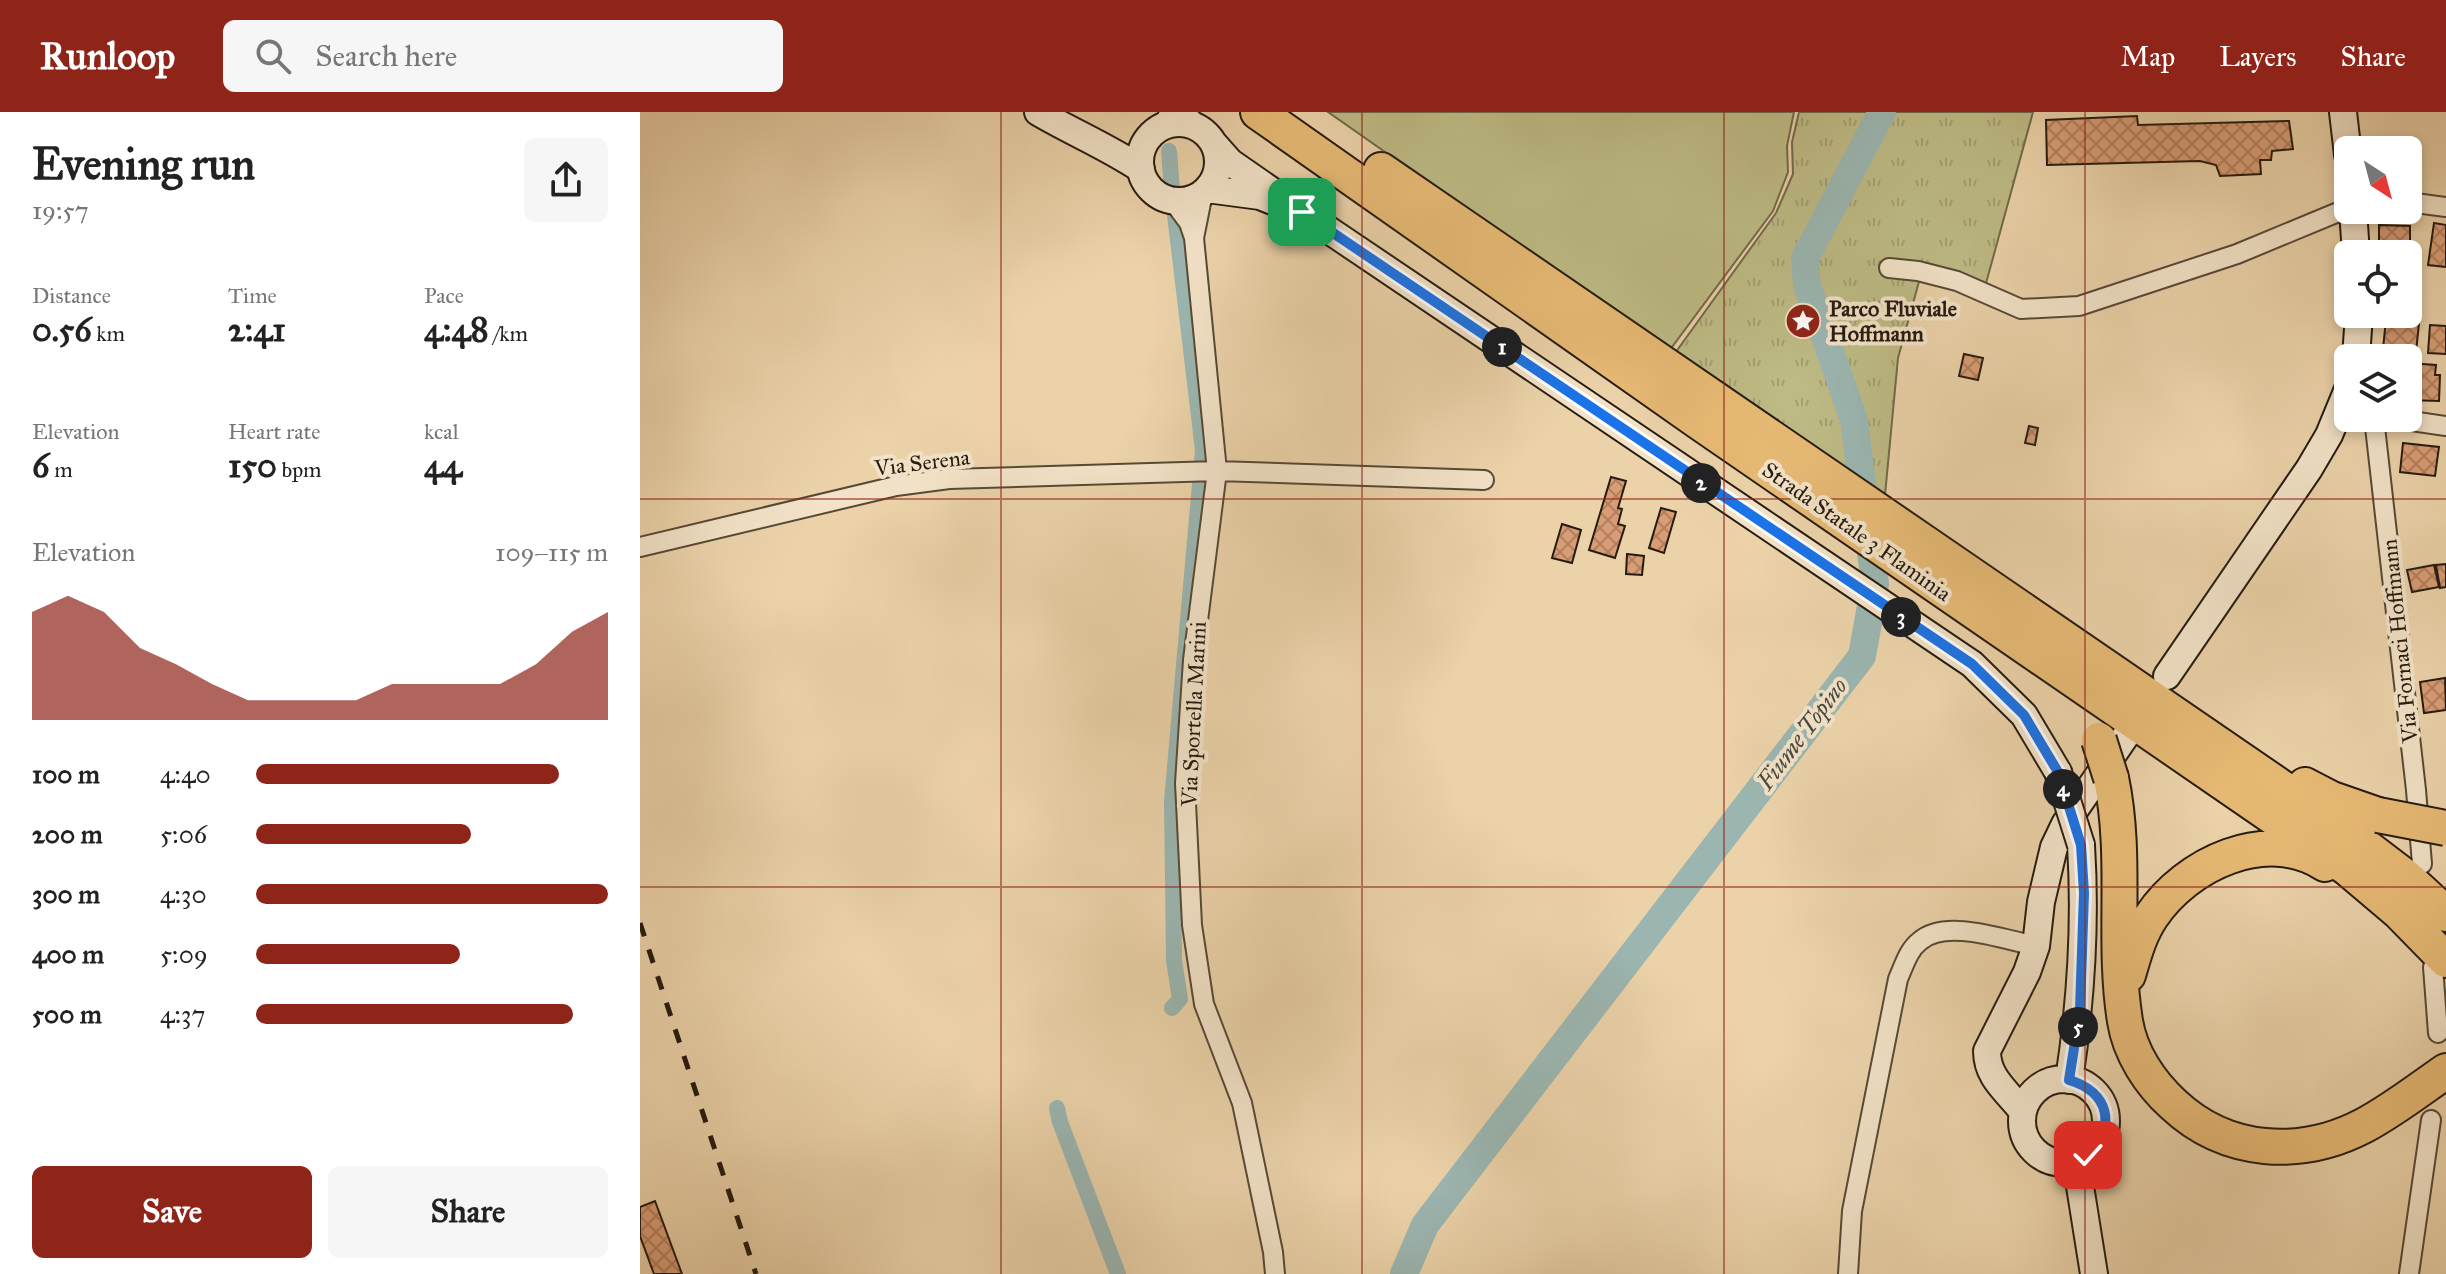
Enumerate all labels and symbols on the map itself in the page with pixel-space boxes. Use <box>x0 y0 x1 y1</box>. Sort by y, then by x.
north arrow <box>2334 136 2422 224</box>
pin <box>1268 178 1336 246</box>
place label: Parco Fluviale Hoffmann <box>1829 295 1957 347</box>
place icon: Parco Fluviale Hoffmann <box>1784 302 1822 340</box>
pin: 1 <box>1482 327 1522 367</box>
street label: Via Serena <box>872 443 972 482</box>
street label: Strada Statale 3 Flaminia <box>1757 456 1957 607</box>
pin: 2 <box>1681 463 1721 503</box>
street label: Via Fornaci Hoffmann <box>2375 538 2424 745</box>
pin: 3 <box>1881 597 1921 637</box>
street label: Via Sportella Marini <box>1175 621 1212 808</box>
water label: Fiume Topino <box>1750 672 1854 797</box>
pin: 4 <box>2043 769 2083 809</box>
pin: 5 <box>2058 1007 2098 1047</box>
pin <box>2054 1121 2122 1189</box>

